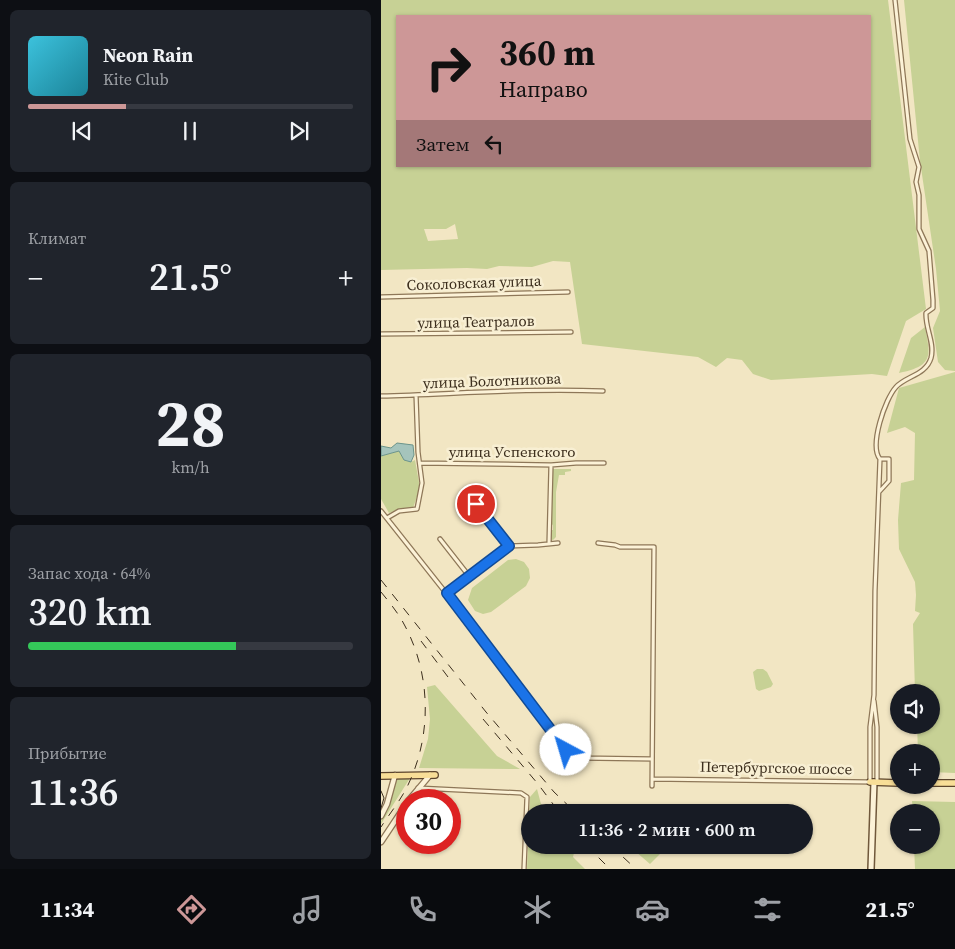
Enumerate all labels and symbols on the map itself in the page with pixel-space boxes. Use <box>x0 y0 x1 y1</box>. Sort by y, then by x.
street label: Соколовская улица <box>406 270 542 295</box>
street label: улица Театралов <box>417 310 535 333</box>
street label: улица Болотникова <box>422 368 562 393</box>
street label: улица Успенского <box>449 441 575 462</box>
pin <box>455 483 497 525</box>
position arrow <box>539 723 591 775</box>
street label: Петербургское шоссе <box>700 756 853 779</box>
speed limit sign: 30 <box>396 789 461 854</box>

